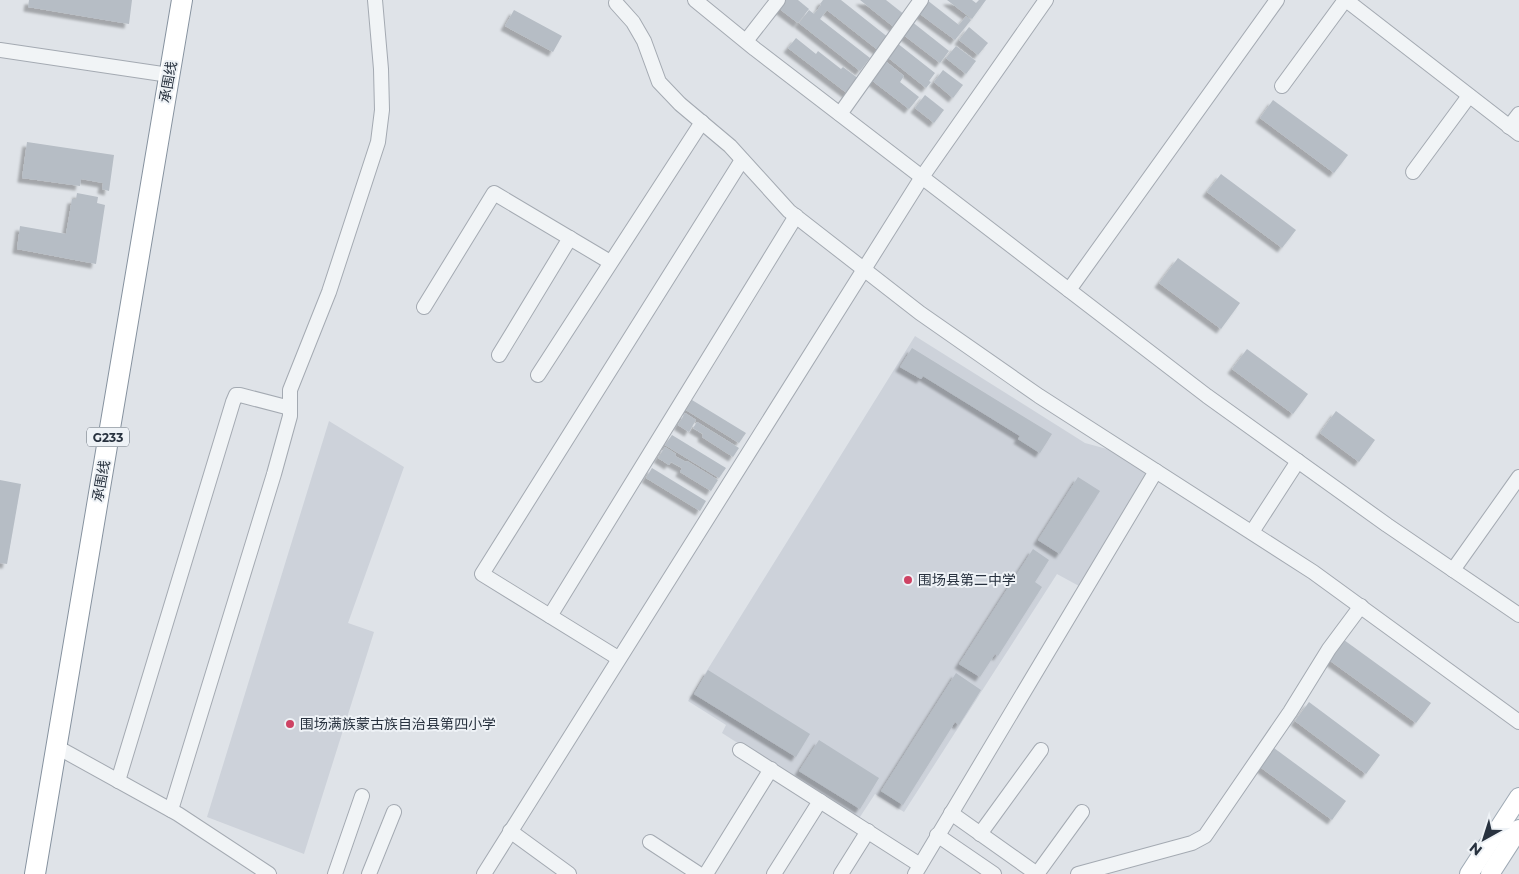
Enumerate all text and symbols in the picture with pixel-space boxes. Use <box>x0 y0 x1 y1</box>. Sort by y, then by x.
street label: 承围线 <box>155 60 181 104</box>
road number: G233 <box>87 428 129 447</box>
street label: 承围线 <box>88 459 114 503</box>
place label: 围场县第二中学 <box>918 571 1016 589</box>
marker: 围场县第二中学 <box>902 574 914 586</box>
place label: 围场满族蒙古族自治县第四小学 <box>300 715 496 733</box>
marker: 围场满族蒙古族自治县第四小学 <box>284 718 296 730</box>
north arrow <box>1459 814 1509 864</box>
text: N <box>1466 839 1486 860</box>

